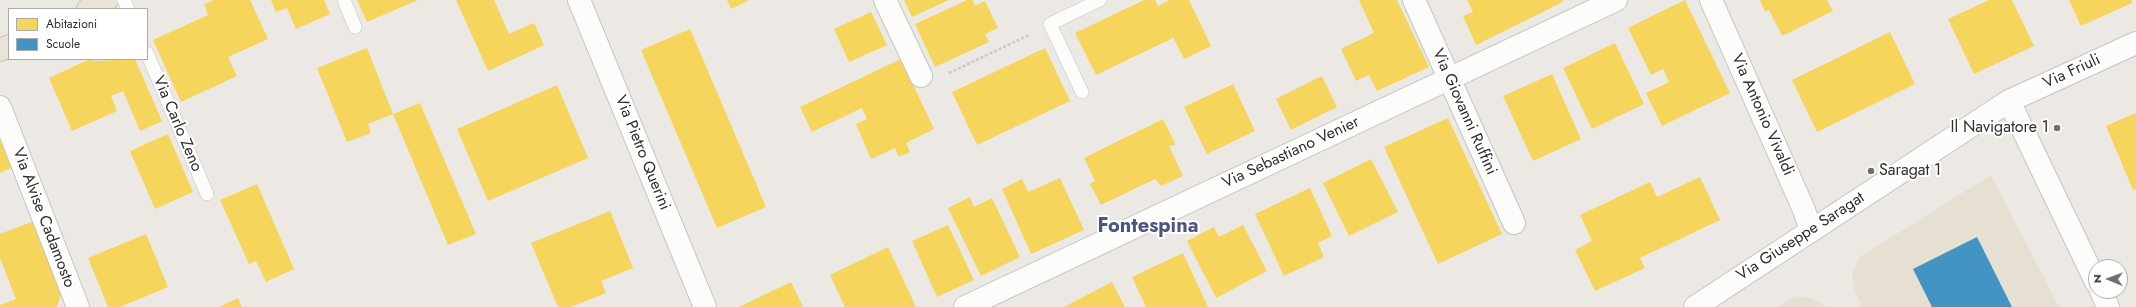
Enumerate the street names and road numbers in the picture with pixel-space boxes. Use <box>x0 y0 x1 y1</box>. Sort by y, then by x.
street label: Via Giovanni Ruffini <box>1428 46 1500 178</box>
street label: Via Friuli <box>2040 50 2104 94</box>
street label: Via Antonio Vivaldi <box>1727 51 1797 179</box>
street label: Via Carlo Zeno <box>148 73 206 175</box>
street label: Via Pietro Querini <box>610 93 674 213</box>
street label: Via Sebastiano Venier <box>1219 113 1363 193</box>
street label: Via Alvise Cadamosto <box>8 146 78 290</box>
street label: Via Giuseppe Saragat <box>1734 189 1868 285</box>

